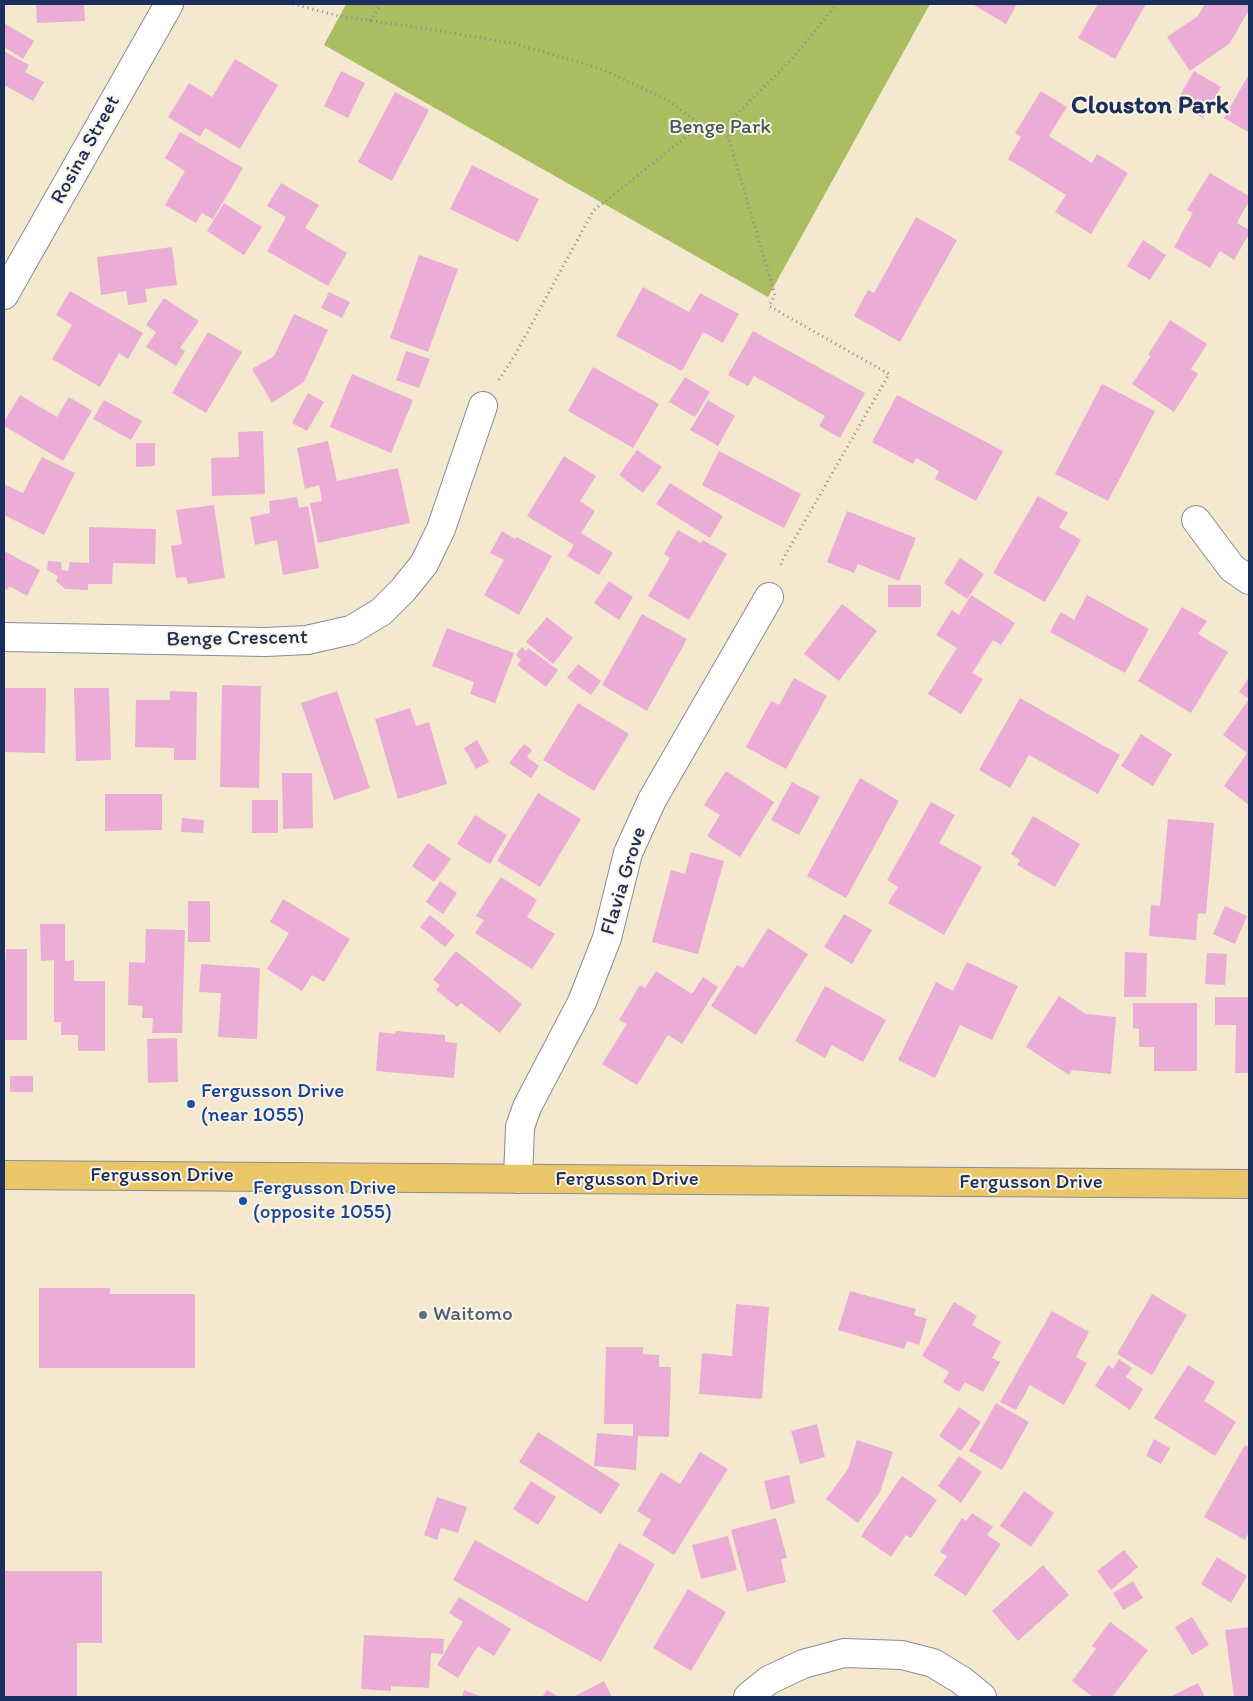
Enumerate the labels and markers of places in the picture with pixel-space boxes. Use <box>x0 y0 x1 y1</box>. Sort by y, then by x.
place label: Fergusson Drive (near 1055) <box>201 1079 344 1129</box>
marker: Fergusson Drive (near 1055) <box>185 1098 197 1110</box>
place label: Fergusson Drive (opposite 1055) <box>253 1176 396 1226</box>
marker: Fergusson Drive (opposite 1055) <box>237 1195 249 1207</box>
place label: Waitomo <box>433 1302 513 1328</box>
marker: Waitomo <box>417 1309 429 1321</box>

